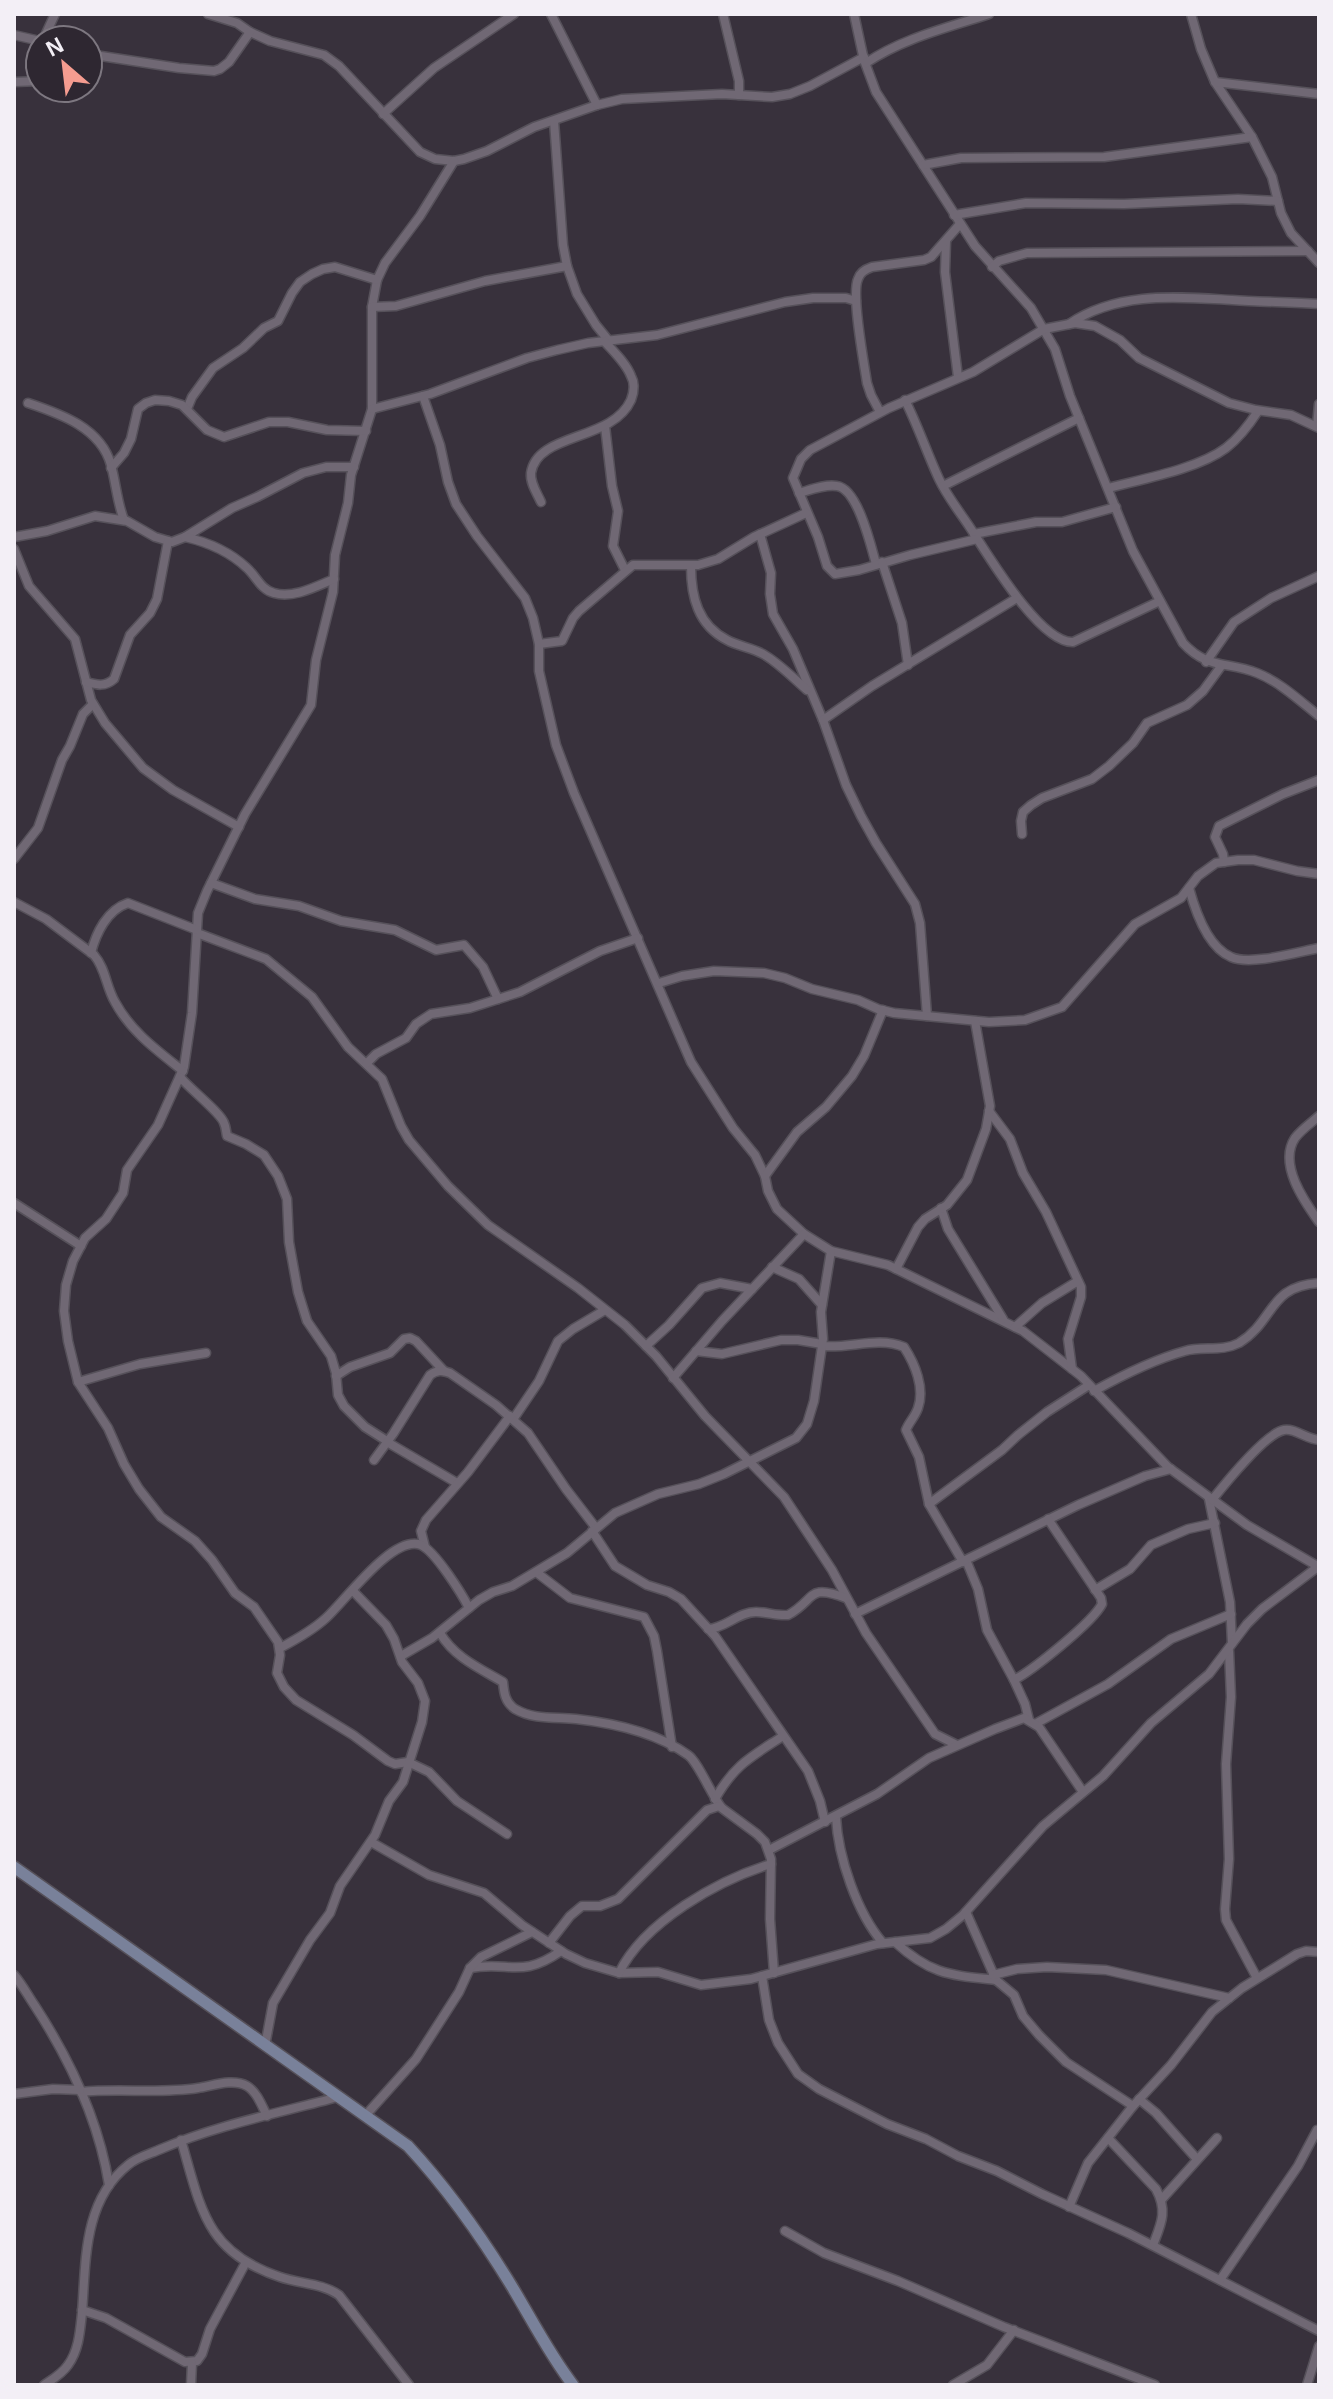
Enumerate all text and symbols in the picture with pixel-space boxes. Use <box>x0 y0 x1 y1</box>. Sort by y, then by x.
north arrow <box>24 24 104 104</box>
text: N <box>42 32 68 62</box>

